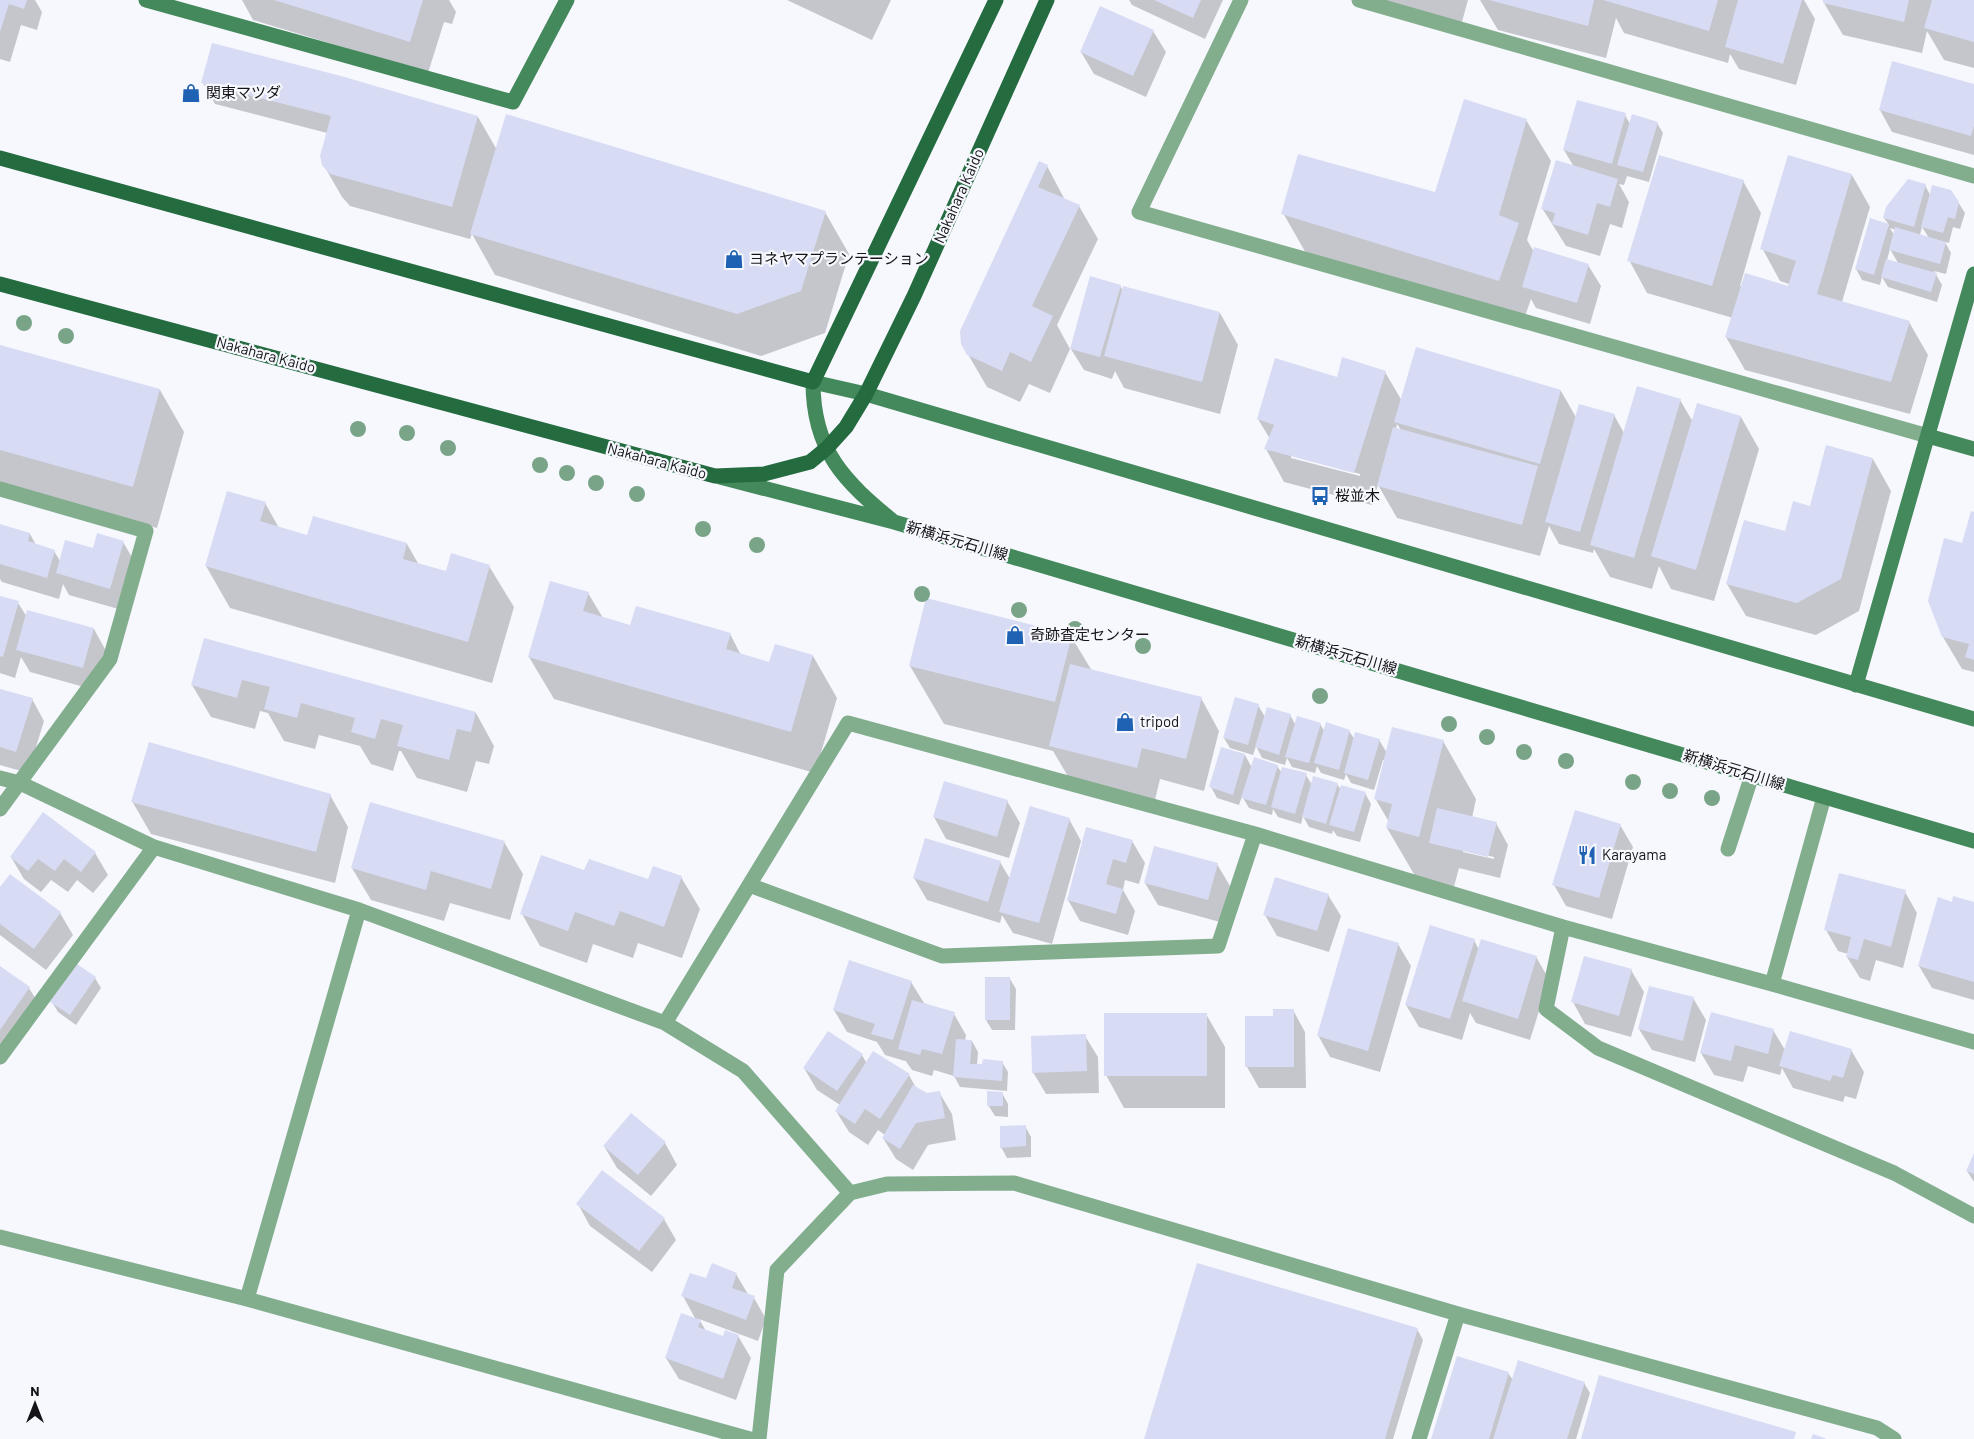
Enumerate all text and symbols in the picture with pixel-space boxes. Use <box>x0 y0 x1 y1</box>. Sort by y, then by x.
shop icon: 関東マツダ <box>180 82 202 104</box>
place label: 関東マツダ <box>206 83 281 101</box>
street label: Nakahara Kaido <box>929 145 987 246</box>
shop icon: ヨネヤマプランテーション <box>723 248 745 270</box>
place label: ヨネヤマプランテーション <box>749 249 929 267</box>
street label: Nakahara Kaido <box>215 332 318 376</box>
street label: Nakahara Kaido <box>606 438 709 482</box>
bus stop icon: 桜並木 <box>1309 485 1331 507</box>
place label: 桜並木 <box>1335 486 1380 504</box>
street label: 新横浜元石川線 <box>904 517 1010 563</box>
shop icon: 奇跡査定センター <box>1004 624 1026 646</box>
place label: 奇跡査定センター <box>1030 625 1150 643</box>
street label: 新横浜元石川線 <box>1293 631 1399 677</box>
shop icon: tripod <box>1114 711 1136 733</box>
place label: tripod <box>1140 712 1179 730</box>
street label: 新横浜元石川線 <box>1681 745 1787 793</box>
restaurant icon: Karayama <box>1576 844 1598 866</box>
place label: Karayama <box>1602 845 1666 863</box>
north arrow <box>10 1379 60 1429</box>
text: N <box>30 1382 40 1399</box>

